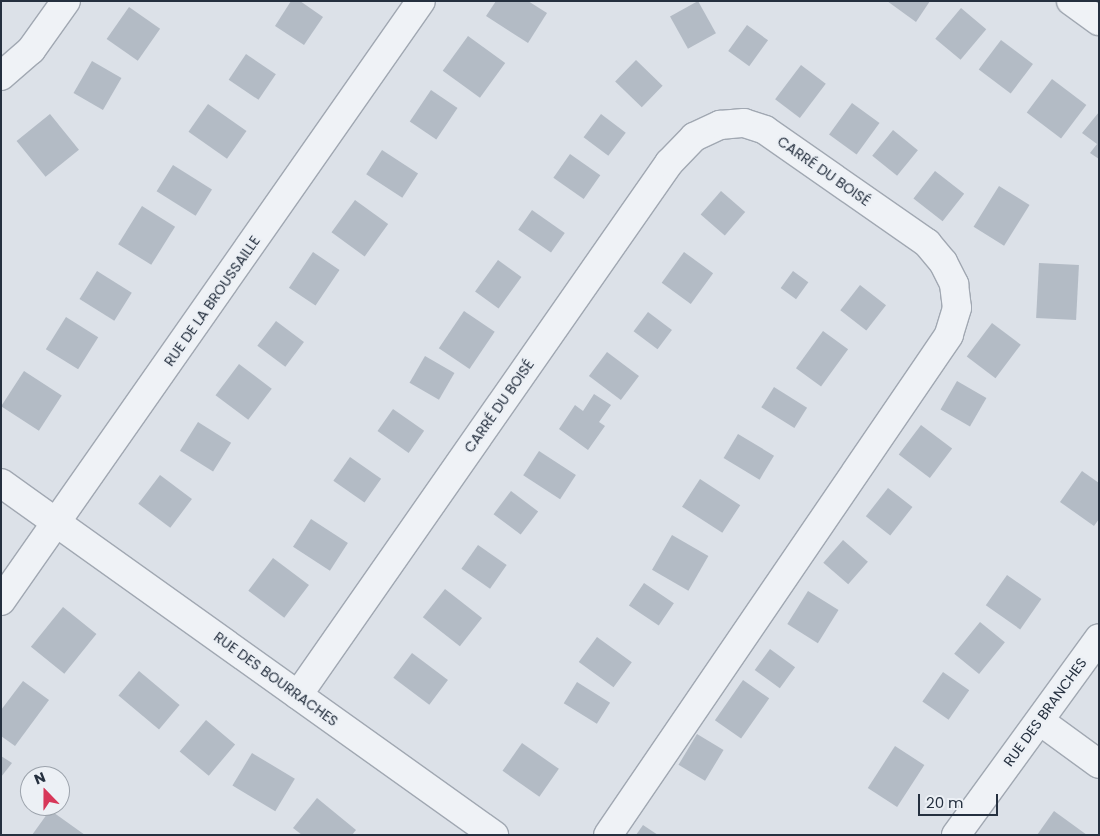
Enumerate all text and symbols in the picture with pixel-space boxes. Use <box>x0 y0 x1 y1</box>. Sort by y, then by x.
street label: CARRÉ DU BOISÉ <box>774 133 874 209</box>
street label: RUE DE LA BROUSSAILLE <box>161 233 263 369</box>
street label: CARRÉ DU BOISÉ <box>461 356 537 456</box>
street label: RUE DES BOURRACHES <box>211 628 341 730</box>
street label: RUE DES BRANCHES <box>1000 654 1090 770</box>
north arrow <box>20 766 70 816</box>
text: N <box>31 767 48 789</box>
scale bar <box>920 784 1000 816</box>
text: 20 m <box>926 792 964 813</box>

